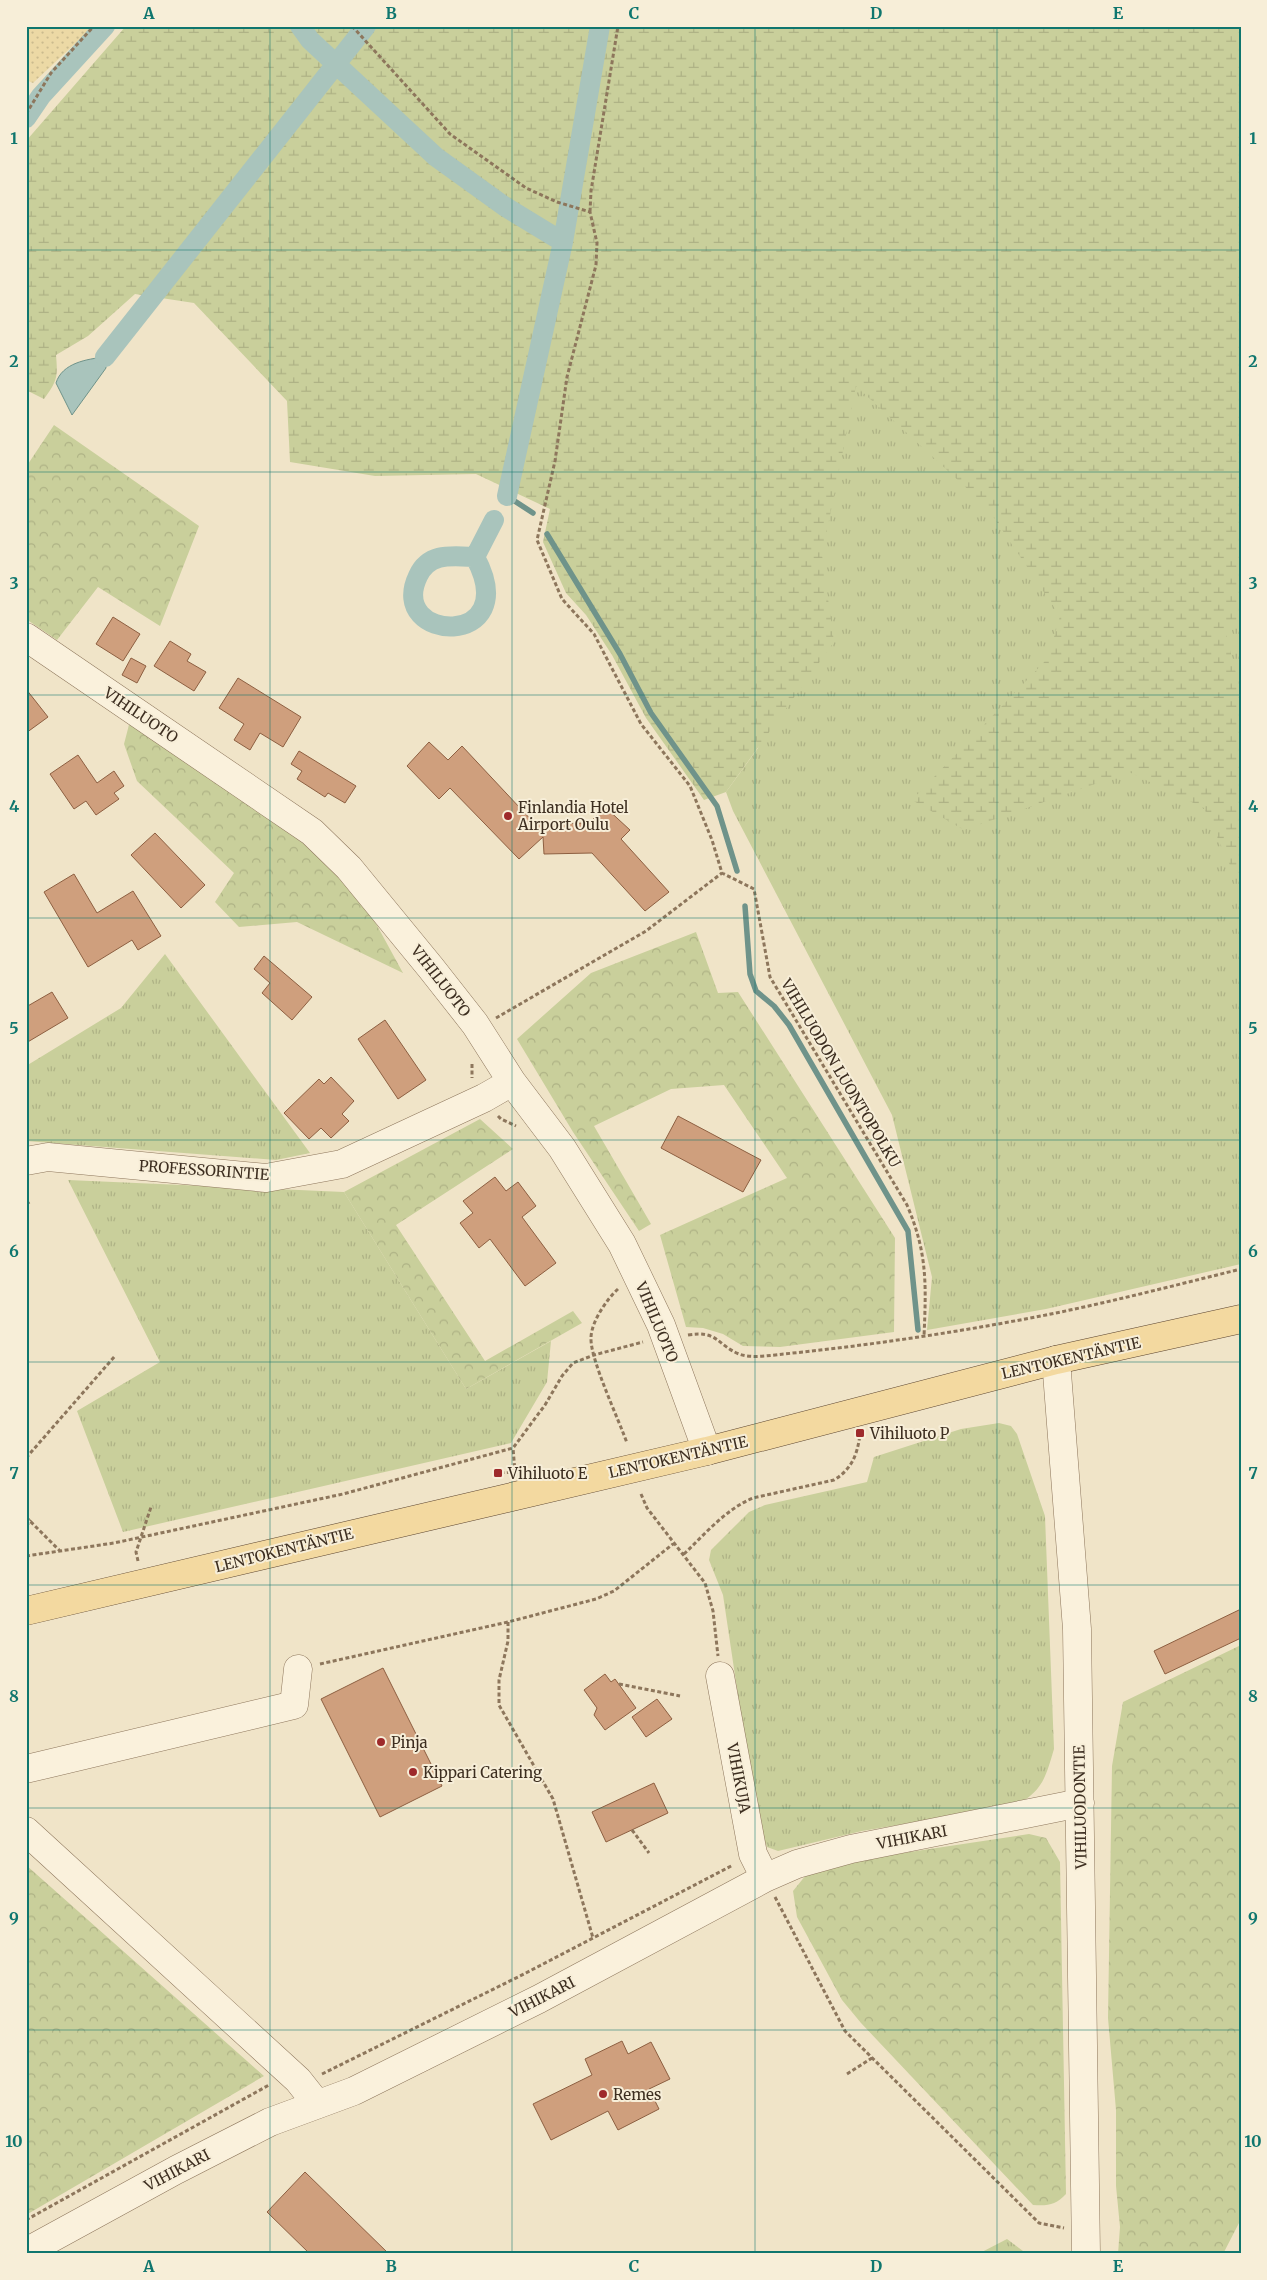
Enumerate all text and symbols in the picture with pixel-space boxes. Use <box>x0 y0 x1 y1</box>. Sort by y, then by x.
text: A <box>142 3 155 23</box>
text: B <box>385 3 397 23</box>
text: C <box>629 3 639 23</box>
text: D <box>870 3 882 23</box>
text: E <box>1113 3 1124 23</box>
text: 1 <box>10 128 18 148</box>
text: 1 <box>1249 128 1257 148</box>
text: 2 <box>9 351 19 371</box>
text: 2 <box>1248 351 1258 371</box>
text: 3 <box>9 573 19 593</box>
text: 3 <box>1248 573 1258 593</box>
street label: VIHILUOTO <box>99 683 182 747</box>
text: 4 <box>9 796 19 816</box>
text: 4 <box>1248 796 1258 816</box>
place label: Finlandia Hotel Airport Oulu <box>517 798 629 834</box>
marker: Finlandia Hotel Airport Oulu <box>502 810 514 822</box>
street label: VIHILUOTO <box>407 941 475 1021</box>
street label: VIHILUODON LUONTOPOLKU <box>776 974 905 1171</box>
text: 5 <box>9 1018 19 1038</box>
text: 5 <box>1248 1018 1258 1038</box>
street label: PROFESSORINTIE <box>138 1156 270 1184</box>
text: 6 <box>9 1241 19 1261</box>
text: 6 <box>1248 1241 1258 1261</box>
street label: VIHILUOTO <box>631 1278 683 1365</box>
street label: LENTOKENTÄNTIE <box>1000 1333 1143 1383</box>
place label: Vihiluoto P <box>869 1424 950 1443</box>
marker: Vihiluoto P <box>854 1427 866 1439</box>
street label: LENTOKENTÄNTIE <box>607 1432 750 1482</box>
text: 7 <box>9 1463 19 1483</box>
text: 7 <box>1248 1463 1258 1483</box>
place label: Vihiluoto E <box>507 1464 588 1483</box>
marker: Vihiluoto E <box>492 1467 504 1479</box>
street label: LENTOKENTÄNTIE <box>213 1523 356 1576</box>
text: 8 <box>9 1686 19 1706</box>
text: 8 <box>1248 1686 1258 1706</box>
place label: Pinja <box>391 1733 428 1752</box>
marker: Pinja <box>375 1736 387 1748</box>
street label: VIHIKUJA <box>723 1740 755 1815</box>
street label: VIHILUODONTIE <box>1069 1744 1091 1870</box>
place label: Kippari Catering <box>423 1763 542 1782</box>
marker: Kippari Catering <box>407 1766 419 1778</box>
street label: VIHIKARI <box>874 1821 949 1853</box>
text: 9 <box>9 1908 19 1928</box>
text: 9 <box>1248 1908 1258 1928</box>
street label: VIHIKARI <box>505 1972 578 2022</box>
place label: Remes <box>613 2085 661 2104</box>
marker: Remes <box>597 2088 609 2100</box>
text: 10 <box>5 2131 23 2151</box>
text: 10 <box>1244 2131 1262 2151</box>
street label: VIHIKARI <box>140 2145 213 2196</box>
text: A <box>142 2256 155 2276</box>
text: B <box>385 2256 397 2276</box>
text: C <box>629 2256 639 2276</box>
text: D <box>870 2256 882 2276</box>
text: E <box>1113 2256 1124 2276</box>

